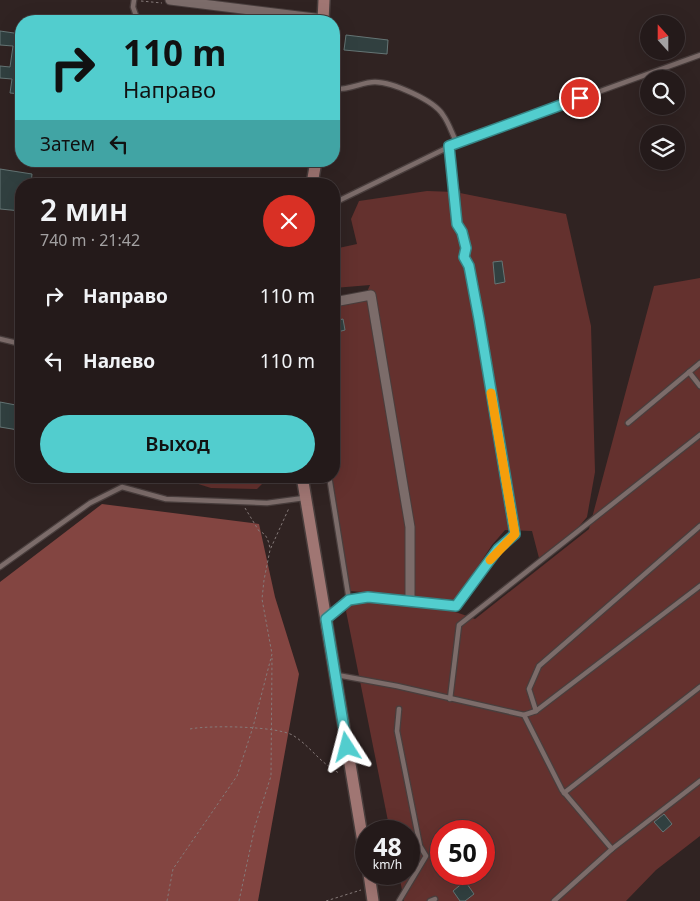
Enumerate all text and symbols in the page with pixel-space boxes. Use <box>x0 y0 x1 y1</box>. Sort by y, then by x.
north arrow <box>640 15 685 60</box>
map controls <box>640 15 685 170</box>
text: 110 m <box>123 29 226 76</box>
icon: right <box>40 35 105 100</box>
button: search <box>640 70 685 115</box>
text: Направо <box>123 74 216 104</box>
pin <box>559 77 601 119</box>
icon: arrive <box>566 84 594 112</box>
button: layers <box>640 125 685 170</box>
icon: left <box>105 130 133 158</box>
text: Затем <box>40 131 95 157</box>
text: 2 мин <box>40 189 128 230</box>
button: close <box>263 195 315 247</box>
text: 740 m · 21:42 <box>40 229 140 251</box>
icon: right <box>40 282 68 310</box>
text: Направо <box>83 283 168 309</box>
text: 110 m <box>260 283 315 309</box>
icon: left <box>40 347 68 375</box>
text: Налево <box>83 348 155 374</box>
text: 110 m <box>260 348 315 374</box>
button: Выход <box>40 415 315 473</box>
position arrow <box>320 720 372 772</box>
speed limit sign: 50 <box>430 820 495 885</box>
text: 48 <box>373 829 402 863</box>
text: km/h <box>373 856 402 873</box>

